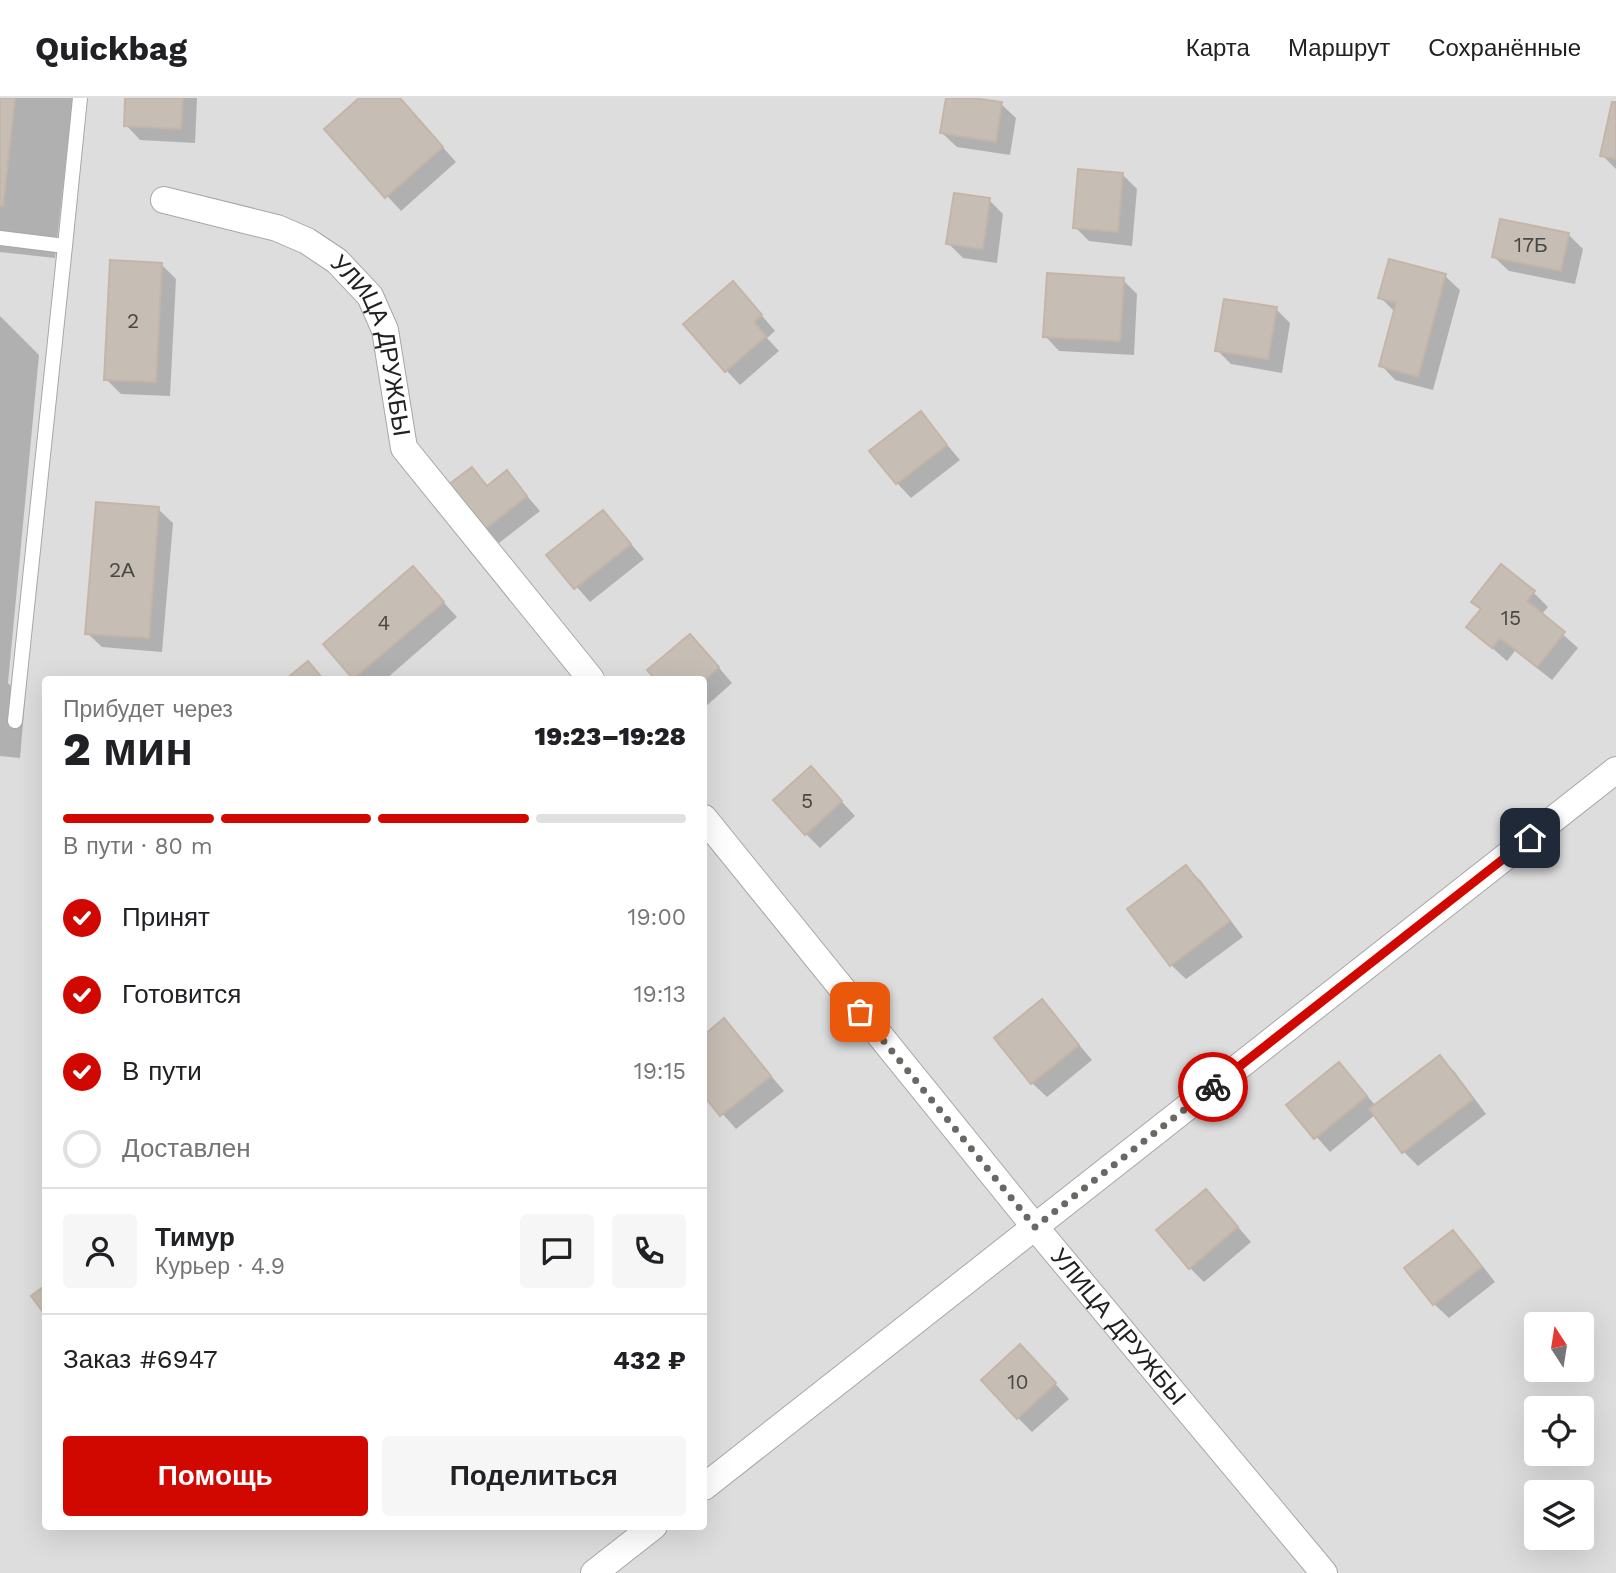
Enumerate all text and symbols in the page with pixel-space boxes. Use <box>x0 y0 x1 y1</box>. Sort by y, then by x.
text: Quickbag <box>35 29 187 68</box>
text: Карта <box>1186 34 1250 62</box>
text: Маршрут <box>1288 34 1390 62</box>
text: Сохранённые <box>1428 34 1581 62</box>
house number: 17Б <box>1514 232 1548 257</box>
street label: УЛИЦА ДРУЖБЫ <box>325 249 416 438</box>
house number: 2 <box>127 308 139 333</box>
house number: 2А <box>109 557 135 582</box>
house number: 15 <box>1501 605 1521 630</box>
house number: 4 <box>378 610 390 635</box>
text: Прибудет через <box>63 696 233 723</box>
text: 19:23–19:28 <box>535 721 686 751</box>
text: 2 мин <box>63 722 193 776</box>
house number: 5 <box>801 788 813 813</box>
pin <box>1500 808 1560 868</box>
icon: home <box>1511 819 1549 857</box>
text: В пути · 80 m <box>63 833 213 860</box>
icon: check <box>63 899 101 937</box>
text: Принят <box>122 902 210 932</box>
text: 19:00 <box>627 904 686 931</box>
icon: check <box>63 976 101 1014</box>
text: Готовится <box>122 979 241 1009</box>
text: 19:13 <box>634 981 686 1008</box>
pin <box>830 982 890 1042</box>
icon: bag <box>841 993 879 1031</box>
courier <box>1178 1052 1248 1122</box>
icon: check <box>63 1053 101 1091</box>
text: В пути <box>122 1056 202 1086</box>
text: 19:15 <box>634 1058 686 1085</box>
icon: bike <box>1194 1068 1232 1106</box>
text: Доставлен <box>122 1133 251 1163</box>
button: person <box>63 1214 137 1288</box>
button: chat <box>520 1214 594 1288</box>
button: phone <box>612 1214 686 1288</box>
text: Тимур <box>155 1222 235 1252</box>
street label: УЛИЦА ДРУЖБЫ <box>1045 1243 1192 1411</box>
text: Курьер · 4.9 <box>155 1253 285 1280</box>
north arrow <box>1524 1312 1594 1382</box>
map controls <box>1524 1312 1594 1550</box>
text: Заказ #6947 <box>63 1344 218 1374</box>
text: 432 ₽ <box>613 1345 686 1375</box>
house number: 10 <box>1007 1369 1029 1394</box>
button: locate <box>1524 1396 1594 1466</box>
button: Помощь <box>63 1436 368 1516</box>
button: Поделиться <box>382 1436 686 1516</box>
button: layers <box>1524 1480 1594 1550</box>

